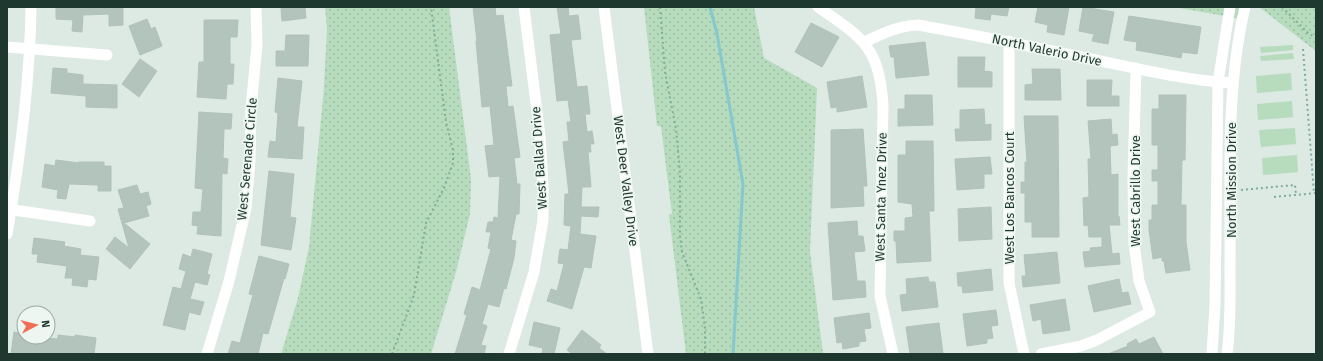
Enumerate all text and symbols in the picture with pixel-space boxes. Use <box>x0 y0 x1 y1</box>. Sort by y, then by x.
street label: North Valerio Drive <box>991 31 1103 69</box>
street label: West Serenade Circle <box>234 97 260 221</box>
street label: West Ballad Drive <box>528 106 550 210</box>
street label: West Deer Valley Drive <box>611 115 641 247</box>
street label: North Mission Drive <box>1224 122 1239 238</box>
street label: West Los Bancos Court <box>1002 131 1017 264</box>
street label: West Santa Ynez Drive <box>872 132 890 262</box>
street label: West Cabrillo Drive <box>1128 135 1143 247</box>
north arrow <box>16 305 56 345</box>
text: N <box>39 319 52 328</box>

